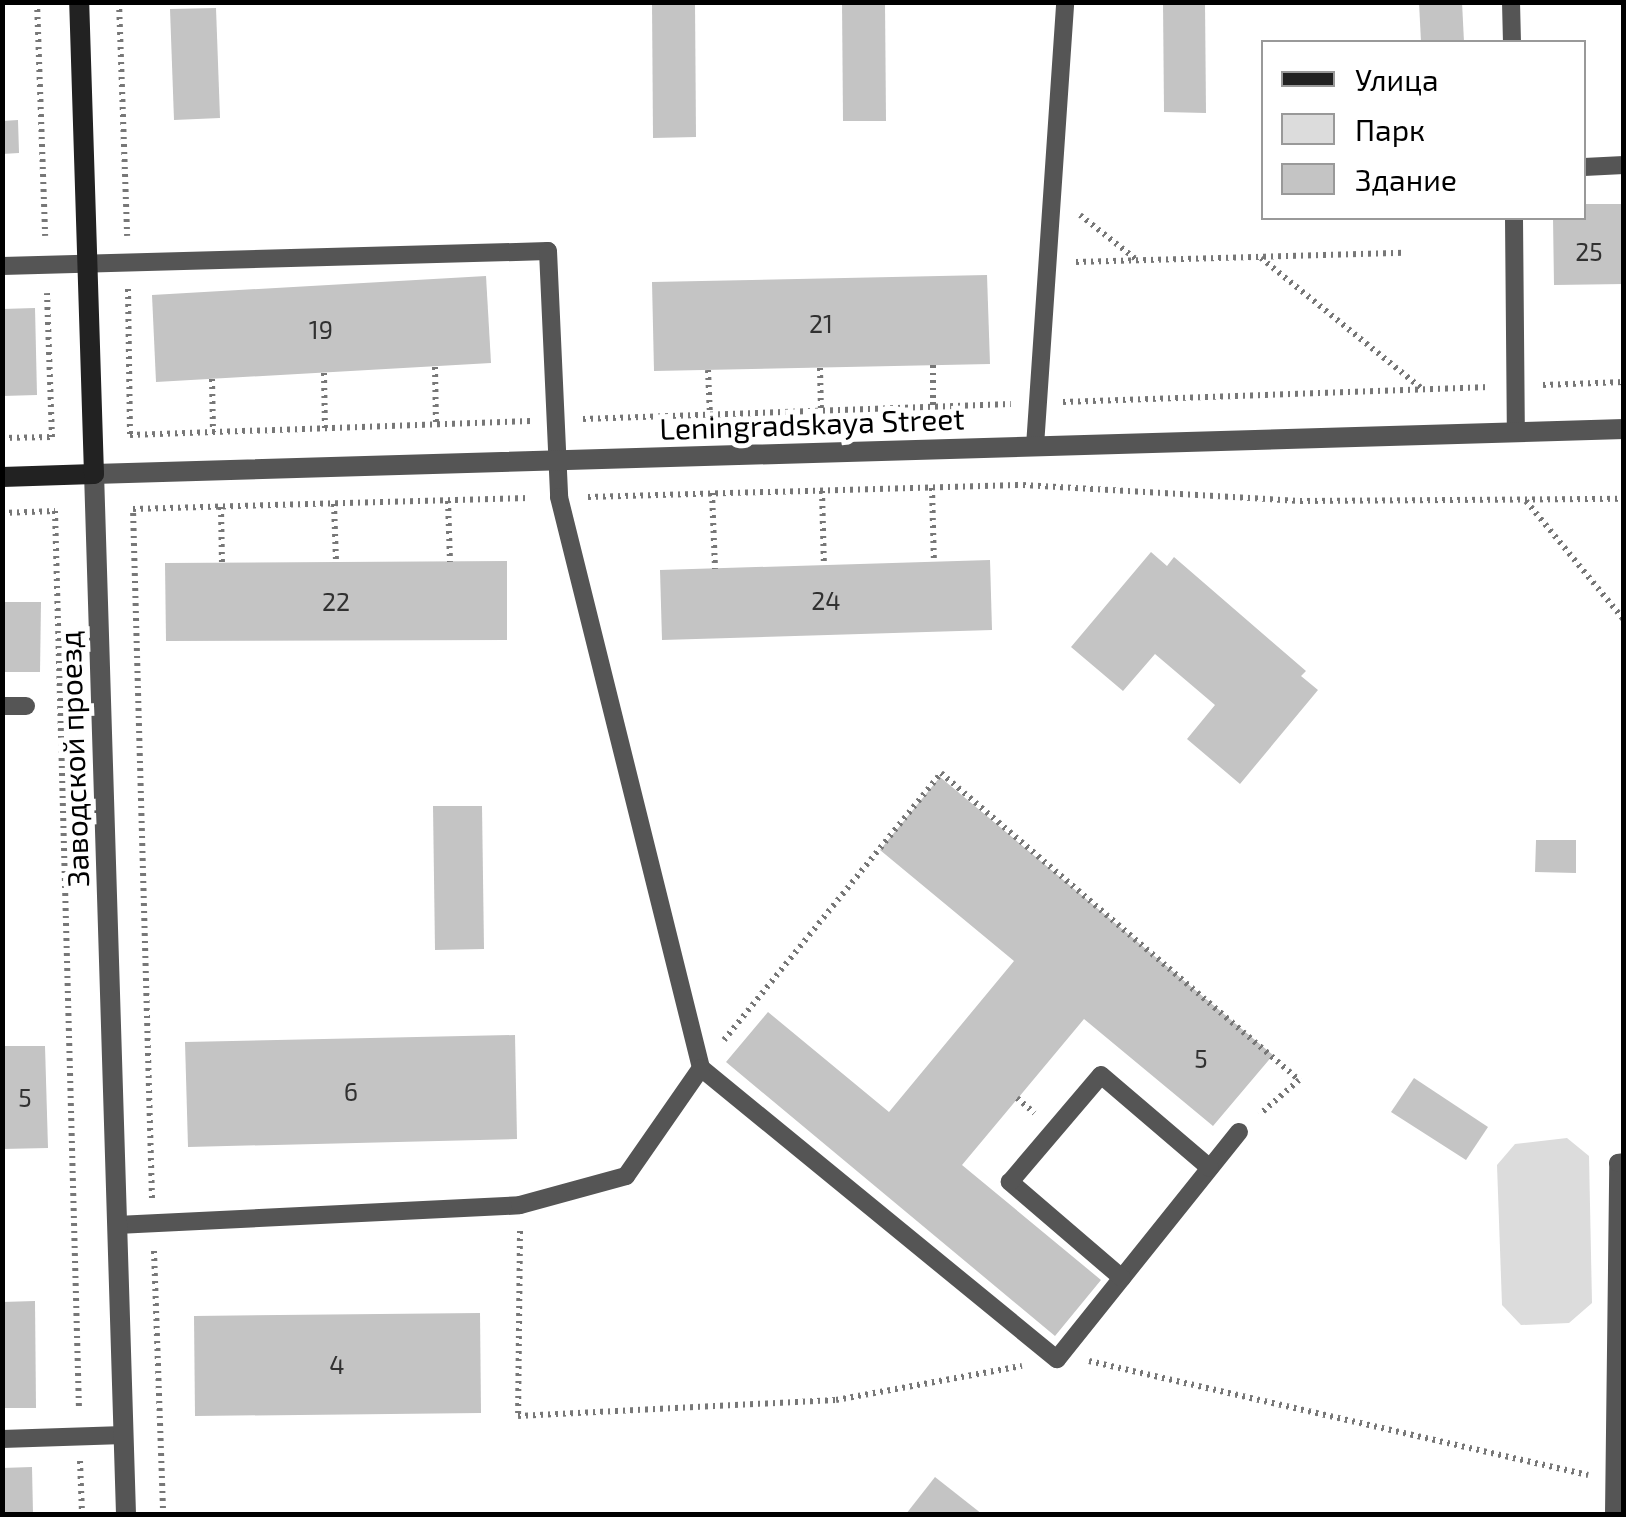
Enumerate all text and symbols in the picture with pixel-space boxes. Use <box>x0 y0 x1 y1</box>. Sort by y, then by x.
legend <box>1261 40 1586 220</box>
text: Улица <box>1355 61 1439 97</box>
text: Парк <box>1355 111 1425 147</box>
text: Здание <box>1355 161 1457 197</box>
house number: 25 <box>1575 236 1603 266</box>
house number: 21 <box>809 308 833 338</box>
house number: 19 <box>309 314 333 344</box>
street label: Leningradskaya Street <box>659 400 965 446</box>
house number: 24 <box>811 585 841 615</box>
house number: 22 <box>322 586 350 616</box>
street label: Заводской проезд <box>51 630 95 888</box>
house number: 5 <box>1194 1043 1208 1073</box>
house number: 6 <box>344 1076 358 1106</box>
house number: 5 <box>18 1082 32 1112</box>
house number: 4 <box>329 1349 345 1379</box>

